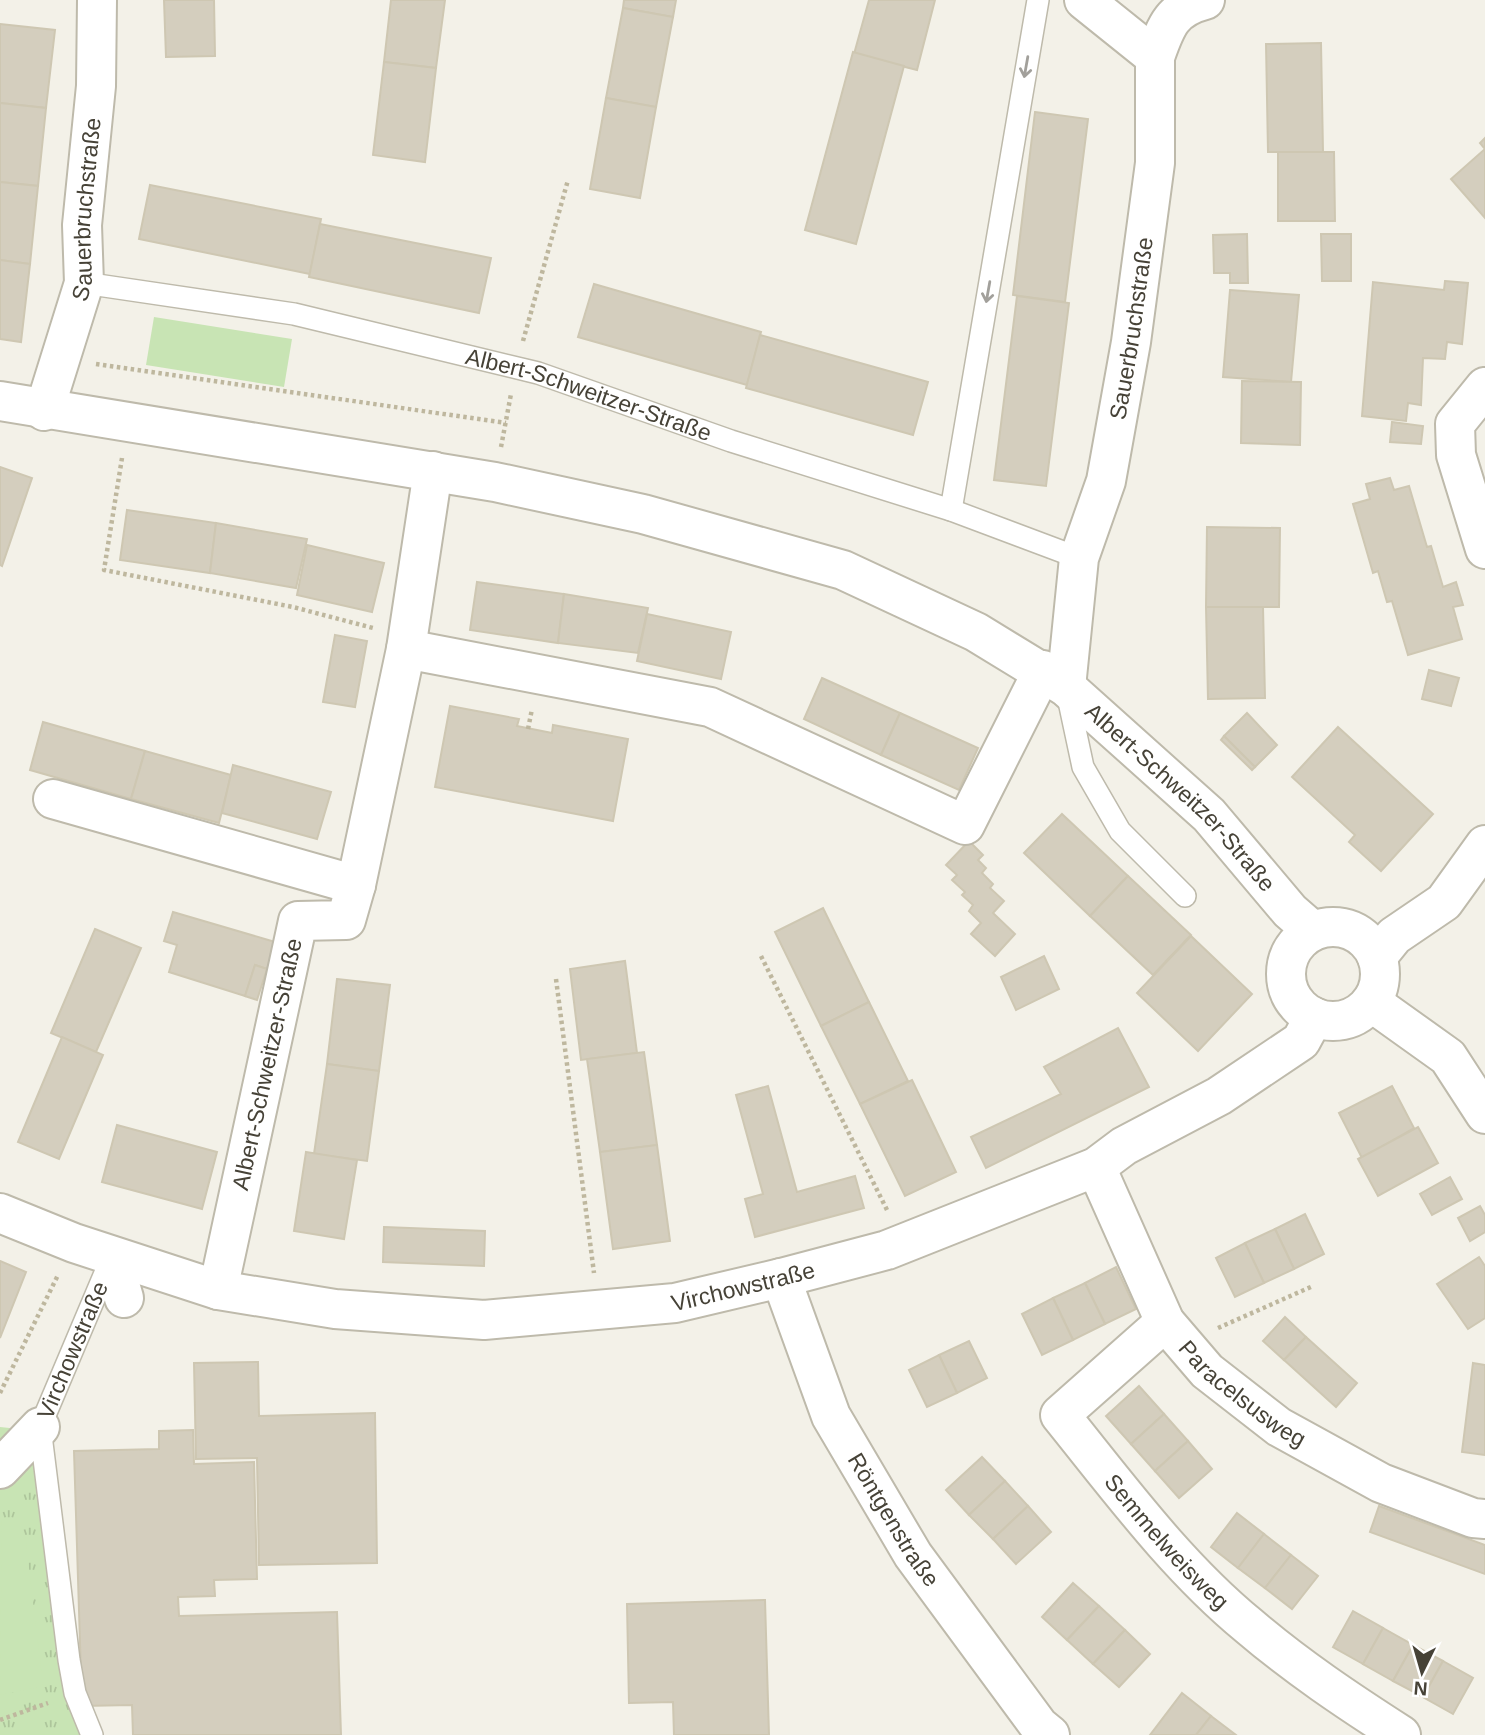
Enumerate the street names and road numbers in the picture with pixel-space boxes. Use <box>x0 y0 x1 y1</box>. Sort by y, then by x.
street label: Sauerbruchstraße <box>66 116 106 304</box>
street label: Sauerbruchstraße <box>1104 236 1158 422</box>
street label: Albert-Schweitzer-Straße <box>463 343 715 446</box>
street label: Albert-Schweitzer-Straße <box>1080 698 1281 897</box>
street label: Albert-Schweitzer-Straße <box>227 936 307 1193</box>
street label: Virchowstraße <box>669 1257 818 1316</box>
street label: Virchowstraße <box>32 1278 113 1423</box>
street label: Paracelsusweg <box>1174 1335 1310 1452</box>
street label: Röntgenstraße <box>843 1448 945 1592</box>
street label: Semmelweisweg <box>1099 1469 1234 1615</box>

